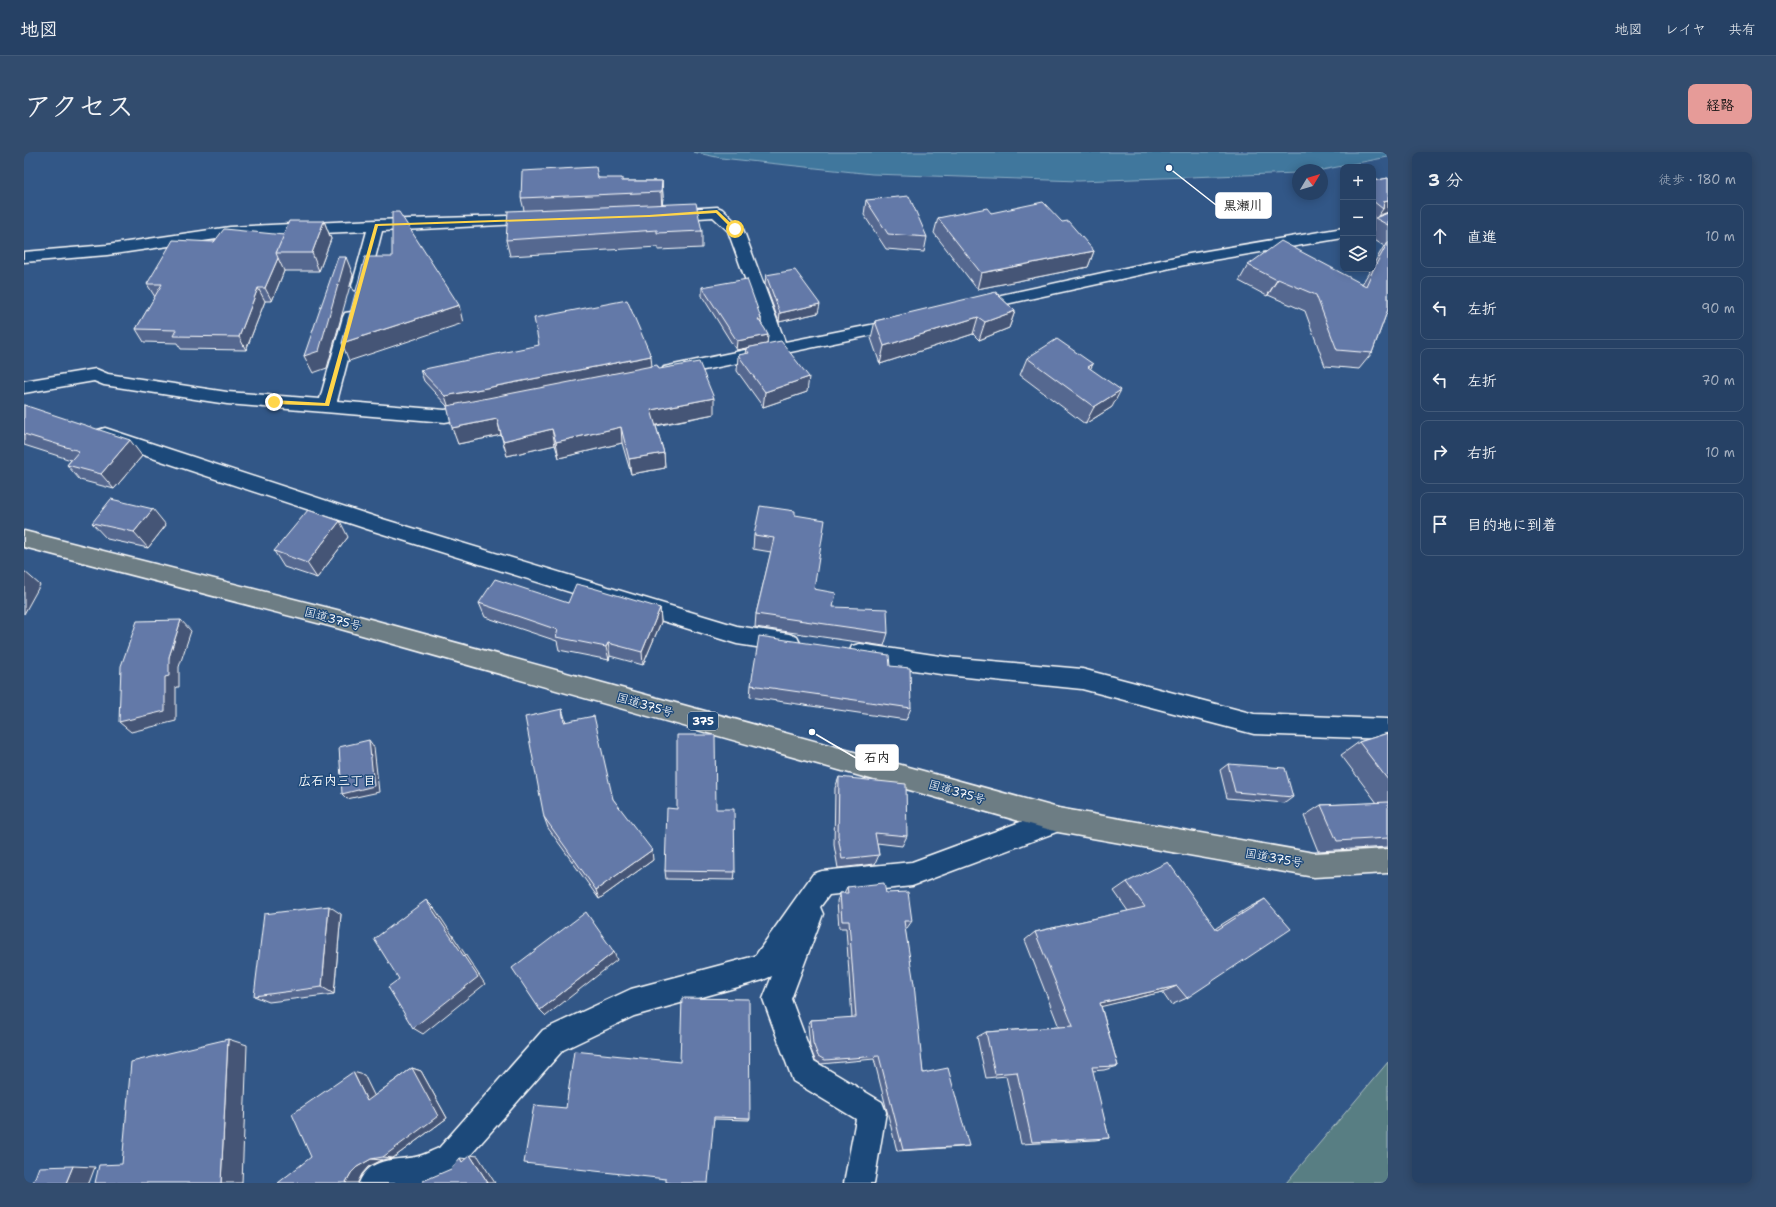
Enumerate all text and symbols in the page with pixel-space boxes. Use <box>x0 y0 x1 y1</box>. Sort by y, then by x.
text: 地図 <box>20 17 58 42</box>
text: 地図 <box>1615 20 1643 38</box>
text: レイヤ <box>1665 20 1706 38</box>
text: 共有 <box>1728 20 1756 38</box>
button: 経路 <box>1688 84 1752 124</box>
text: アクセス <box>24 87 134 125</box>
north arrow <box>1292 164 1328 200</box>
map controls <box>1340 164 1376 272</box>
button: + <box>1340 164 1376 200</box>
text: 3 分 <box>1428 169 1463 191</box>
text: 徒歩 · 180 m <box>1659 171 1736 188</box>
callout: 黒瀬川 <box>1216 193 1271 218</box>
text: 黒瀬川 <box>1223 197 1263 214</box>
button: − <box>1340 200 1376 236</box>
route start <box>726 220 744 238</box>
icon: ahead <box>1429 225 1451 247</box>
text: 直進 <box>1467 227 1497 247</box>
text: 10 m <box>1705 228 1735 245</box>
button: layers <box>1340 236 1376 272</box>
icon: left <box>1429 297 1451 319</box>
text: 左折 <box>1467 299 1497 319</box>
text: 90 m <box>1701 300 1735 317</box>
icon: left <box>1429 369 1451 391</box>
text: 左折 <box>1467 371 1497 391</box>
text: 70 m <box>1701 372 1735 389</box>
route end <box>265 393 283 411</box>
icon: right <box>1429 441 1451 463</box>
text: 右折 <box>1467 443 1497 463</box>
text: 10 m <box>1705 444 1735 461</box>
icon: arrive <box>1429 513 1451 535</box>
text: 目的地に到着 <box>1467 515 1557 535</box>
street label: 国道375号 <box>303 604 363 634</box>
street label: 国道375号 <box>615 689 675 721</box>
road number: 375 <box>688 712 718 730</box>
callout: 石内 <box>856 745 898 770</box>
text: 石内 <box>864 749 890 766</box>
district label: 広石内三丁目 <box>298 772 376 789</box>
street label: 国道375号 <box>927 776 987 808</box>
street label: 国道375号 <box>1244 845 1304 871</box>

